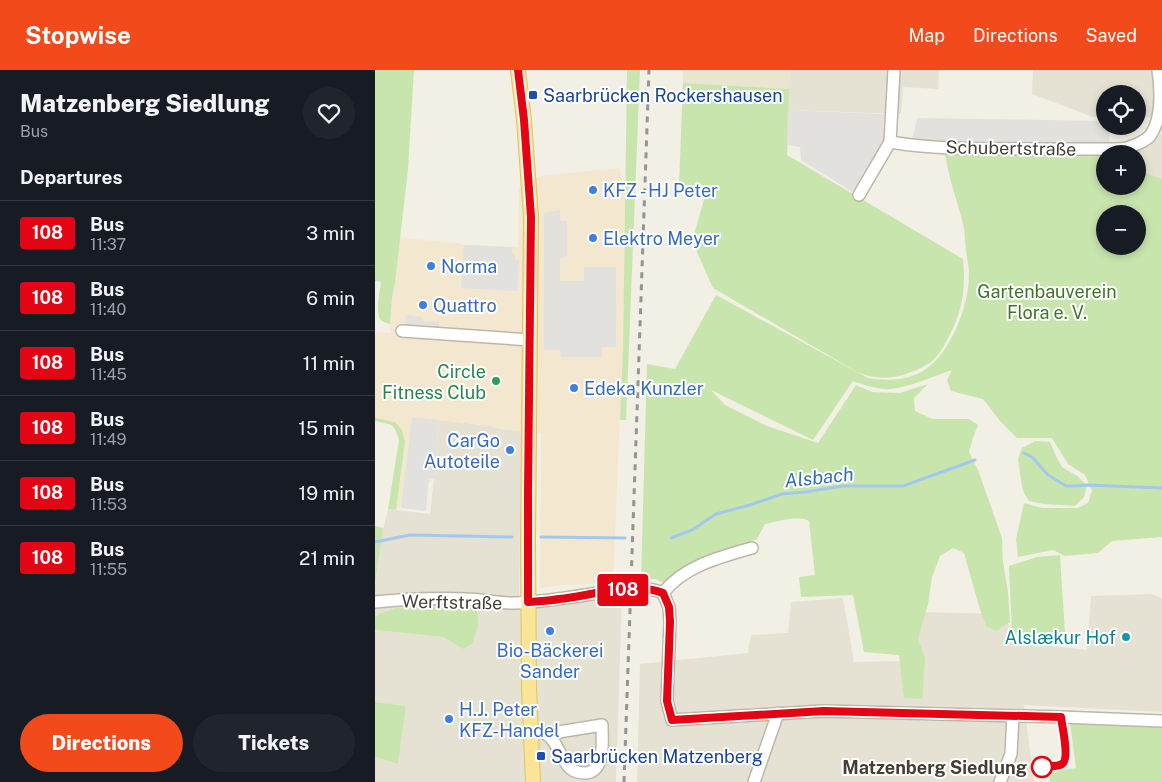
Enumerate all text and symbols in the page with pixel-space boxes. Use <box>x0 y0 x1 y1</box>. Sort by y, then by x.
text: Stopwise <box>25 21 131 49</box>
text: Map <box>908 25 945 46</box>
text: Directions <box>973 25 1058 46</box>
text: Saved <box>1086 25 1137 46</box>
place label: Saarbrücken Rockershausen <box>543 85 783 106</box>
map controls <box>1096 85 1146 255</box>
button: locate <box>1096 85 1146 135</box>
button: heart <box>303 87 355 139</box>
text: Matzenberg Siedlung <box>20 89 269 117</box>
marker: Saarbrücken Rockershausen <box>527 89 539 101</box>
text: Bus <box>20 122 48 141</box>
street label: Schubertstraße <box>945 136 1077 160</box>
button: + <box>1096 145 1146 195</box>
text: Departures <box>20 166 123 188</box>
place label: KFZ - HJ Peter <box>603 180 718 201</box>
marker: KFZ - HJ Peter <box>587 184 599 196</box>
button: − <box>1096 205 1146 255</box>
text: Bus <box>90 213 124 235</box>
text: 108 <box>32 222 63 243</box>
text: 3 min <box>306 222 355 244</box>
place label: Elektro Meyer <box>603 228 720 249</box>
marker: Elektro Meyer <box>587 232 599 244</box>
text: 11:37 <box>90 235 126 254</box>
place label: Norma <box>441 256 497 277</box>
marker: Norma <box>425 260 437 272</box>
text: Bus <box>90 278 124 300</box>
park label: Gartenbauverein Flora e. V. <box>977 281 1117 323</box>
text: 108 <box>32 287 63 308</box>
text: 6 min <box>306 287 355 309</box>
place label: Quattro <box>433 295 497 316</box>
marker: Quattro <box>417 299 429 311</box>
text: 11:40 <box>90 300 126 319</box>
text: Bus <box>90 343 124 365</box>
text: 108 <box>32 352 63 373</box>
text: 11 min <box>303 352 355 374</box>
place label: Circle Fitness Club <box>382 361 486 403</box>
text: 11:45 <box>90 365 127 384</box>
marker: Circle Fitness Club <box>490 375 502 387</box>
place label: Edeka Kunzler <box>584 378 704 399</box>
marker: Edeka Kunzler <box>568 382 580 394</box>
text: Bus <box>90 408 124 430</box>
text: 108 <box>32 417 63 438</box>
text: 15 min <box>298 417 355 439</box>
text: 11:49 <box>90 430 127 449</box>
place label: CarGo Autoteile <box>424 430 500 472</box>
marker: CarGo Autoteile <box>504 444 516 456</box>
water label: Alsbach <box>783 462 855 492</box>
text: Bus <box>90 473 124 495</box>
text: 108 <box>32 482 63 503</box>
text: 19 min <box>299 482 355 504</box>
text: 11:53 <box>90 495 127 514</box>
text: Bus <box>90 538 124 560</box>
text: 108 <box>32 547 63 568</box>
text: 21 min <box>299 547 355 569</box>
text: 11:55 <box>90 560 127 579</box>
line badge: 108 <box>594 574 652 606</box>
text: 108 <box>607 579 639 600</box>
street label: Werftstraße <box>401 591 503 613</box>
marker: Bio-Bäckerei Sander <box>544 625 556 637</box>
place label: Alslækur Hof <box>1005 627 1116 648</box>
marker: Alslækur Hof <box>1120 631 1132 643</box>
place label: Bio-Bäckerei Sander <box>497 640 603 682</box>
place label: H.J. Peter KFZ-Handel <box>459 699 560 741</box>
marker: H.J. Peter KFZ-Handel <box>443 713 455 725</box>
button: Directions <box>20 714 183 772</box>
button: Tickets <box>193 714 355 772</box>
place label: Saarbrücken Matzenberg <box>551 746 763 767</box>
marker: Saarbrücken Matzenberg <box>535 750 547 762</box>
marker: Matzenberg Siedlung <box>1031 756 1053 778</box>
place label: Matzenberg Siedlung <box>842 757 1027 778</box>

